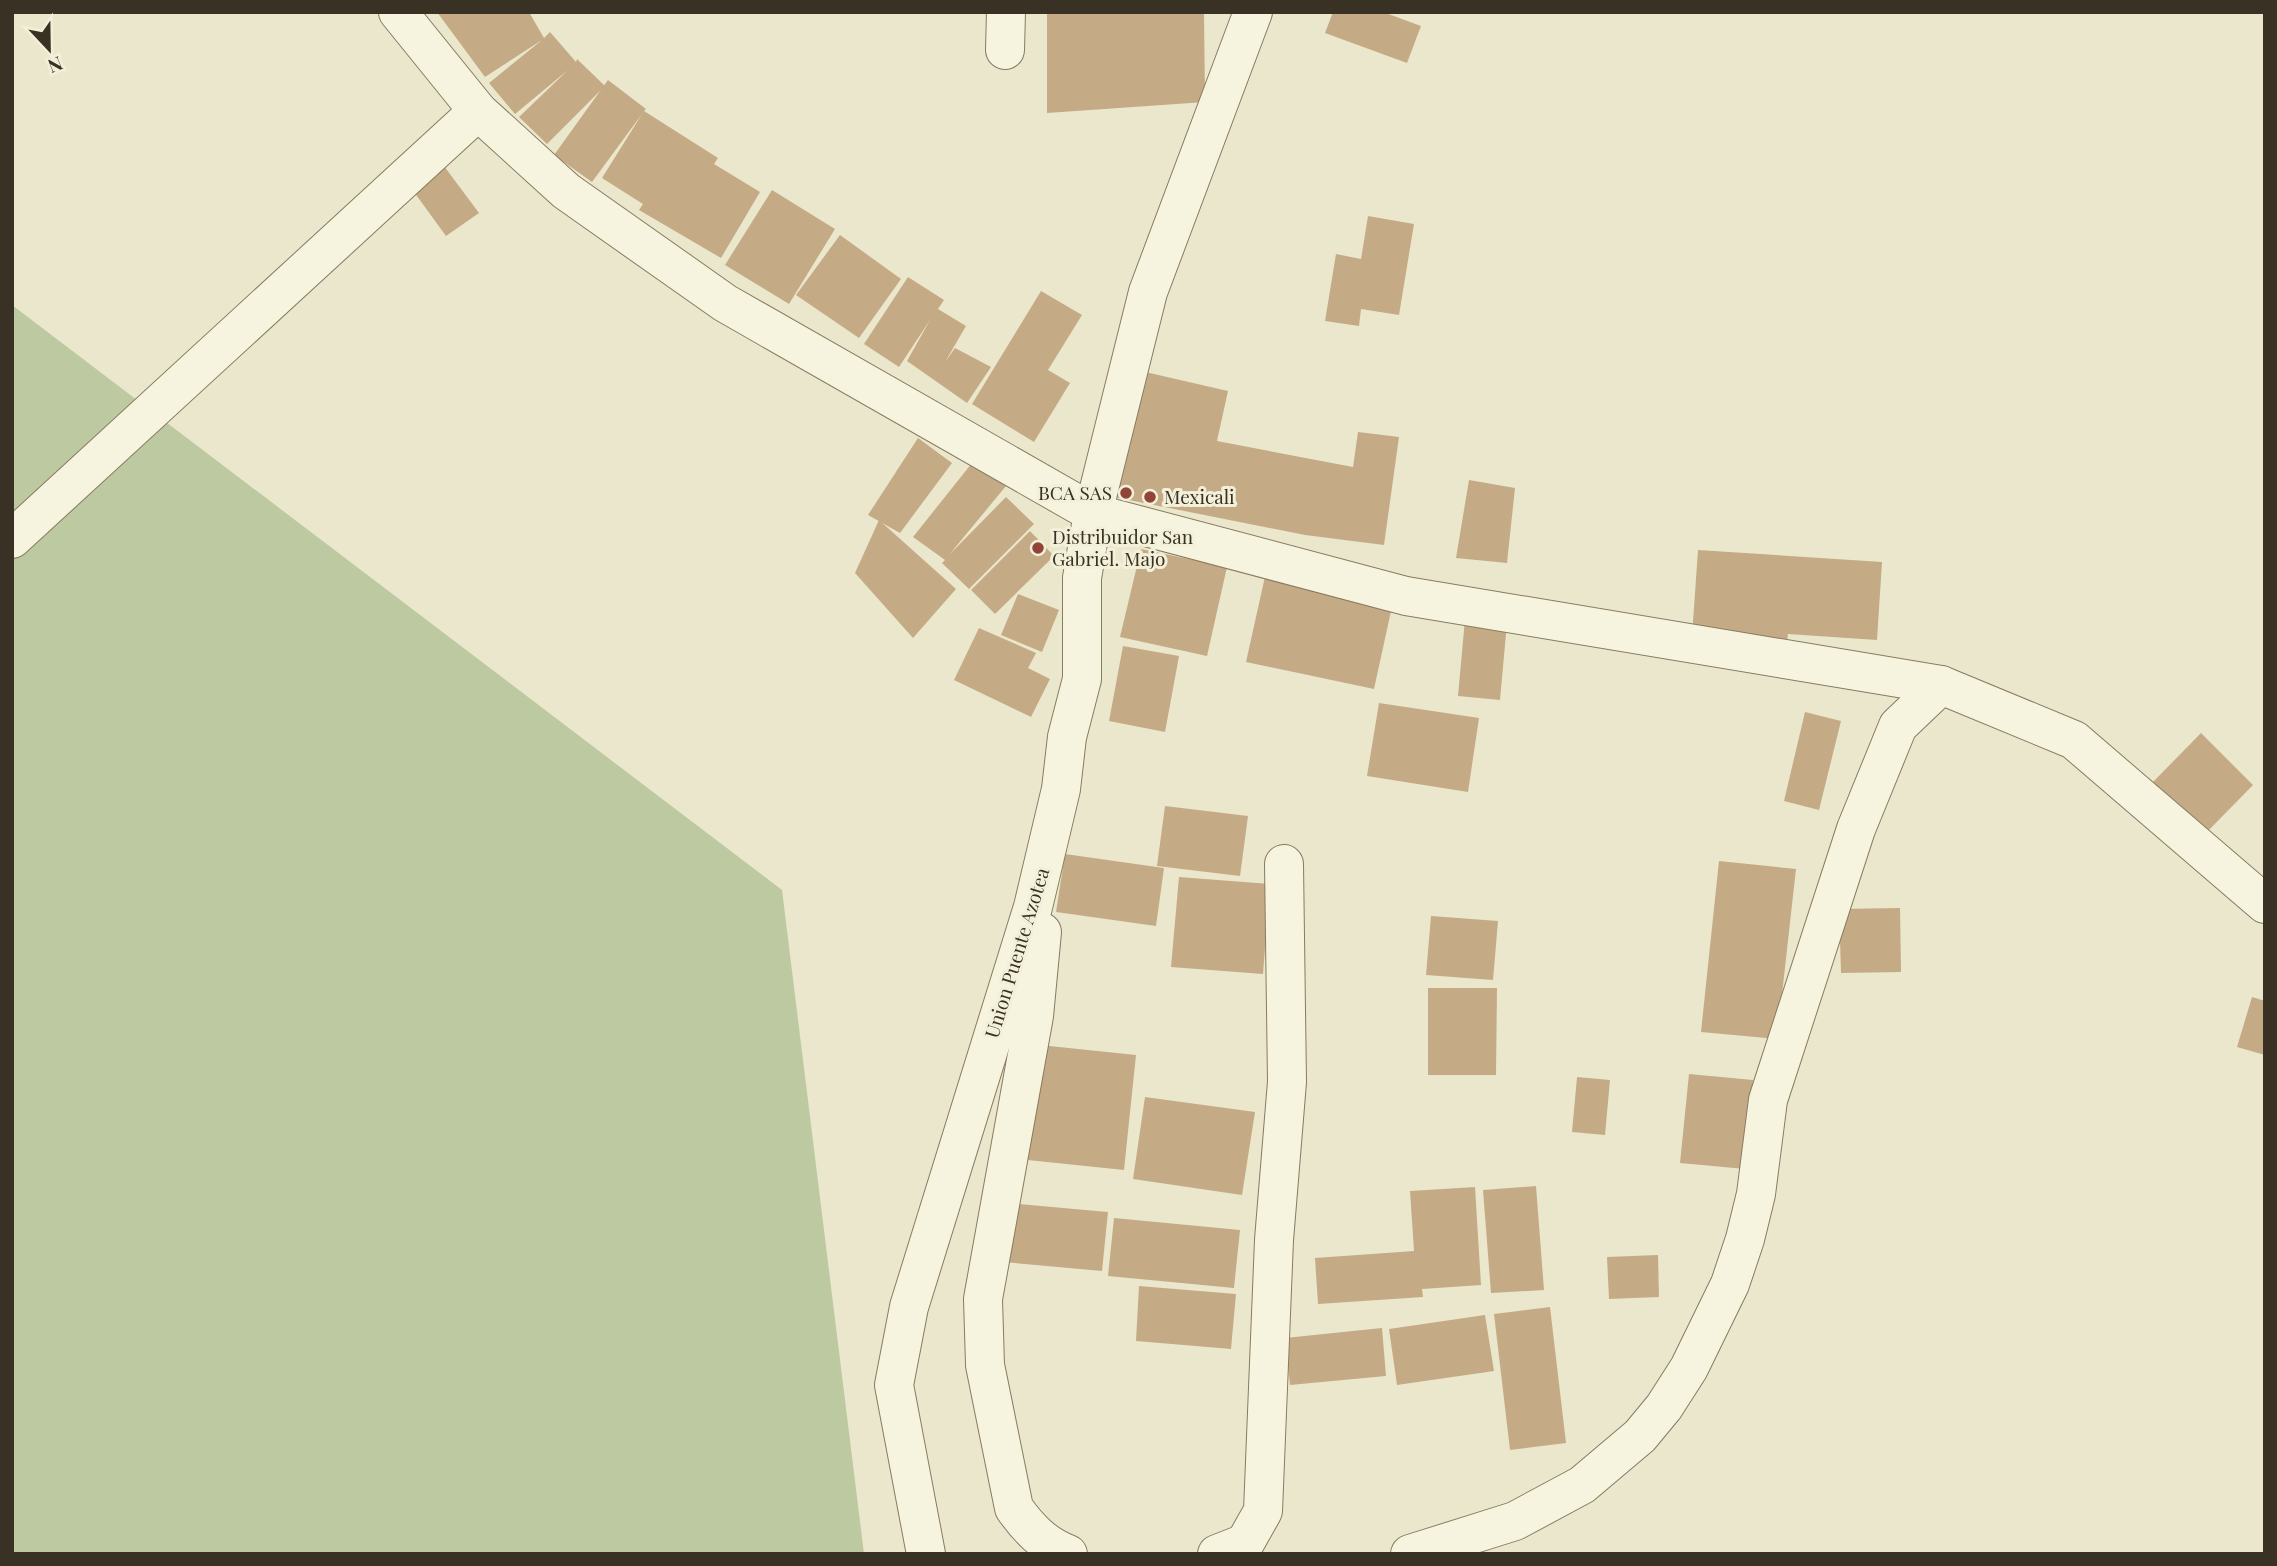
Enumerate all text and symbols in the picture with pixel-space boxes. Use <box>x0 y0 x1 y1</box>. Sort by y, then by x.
north arrow <box>14 14 84 84</box>
text: N <box>44 51 67 80</box>
place label: BCA SAS <box>1038 479 1112 505</box>
place label: Mexicali <box>1164 483 1235 509</box>
marker: BCA SAS <box>1118 485 1134 501</box>
marker: Mexicali <box>1142 489 1158 505</box>
place label: Distribuidor San Gabriel. Majo <box>1052 523 1194 571</box>
marker: Distribuidor San Gabriel. Majo <box>1030 540 1046 556</box>
street label: Union Puente Azotea <box>978 864 1054 1041</box>

